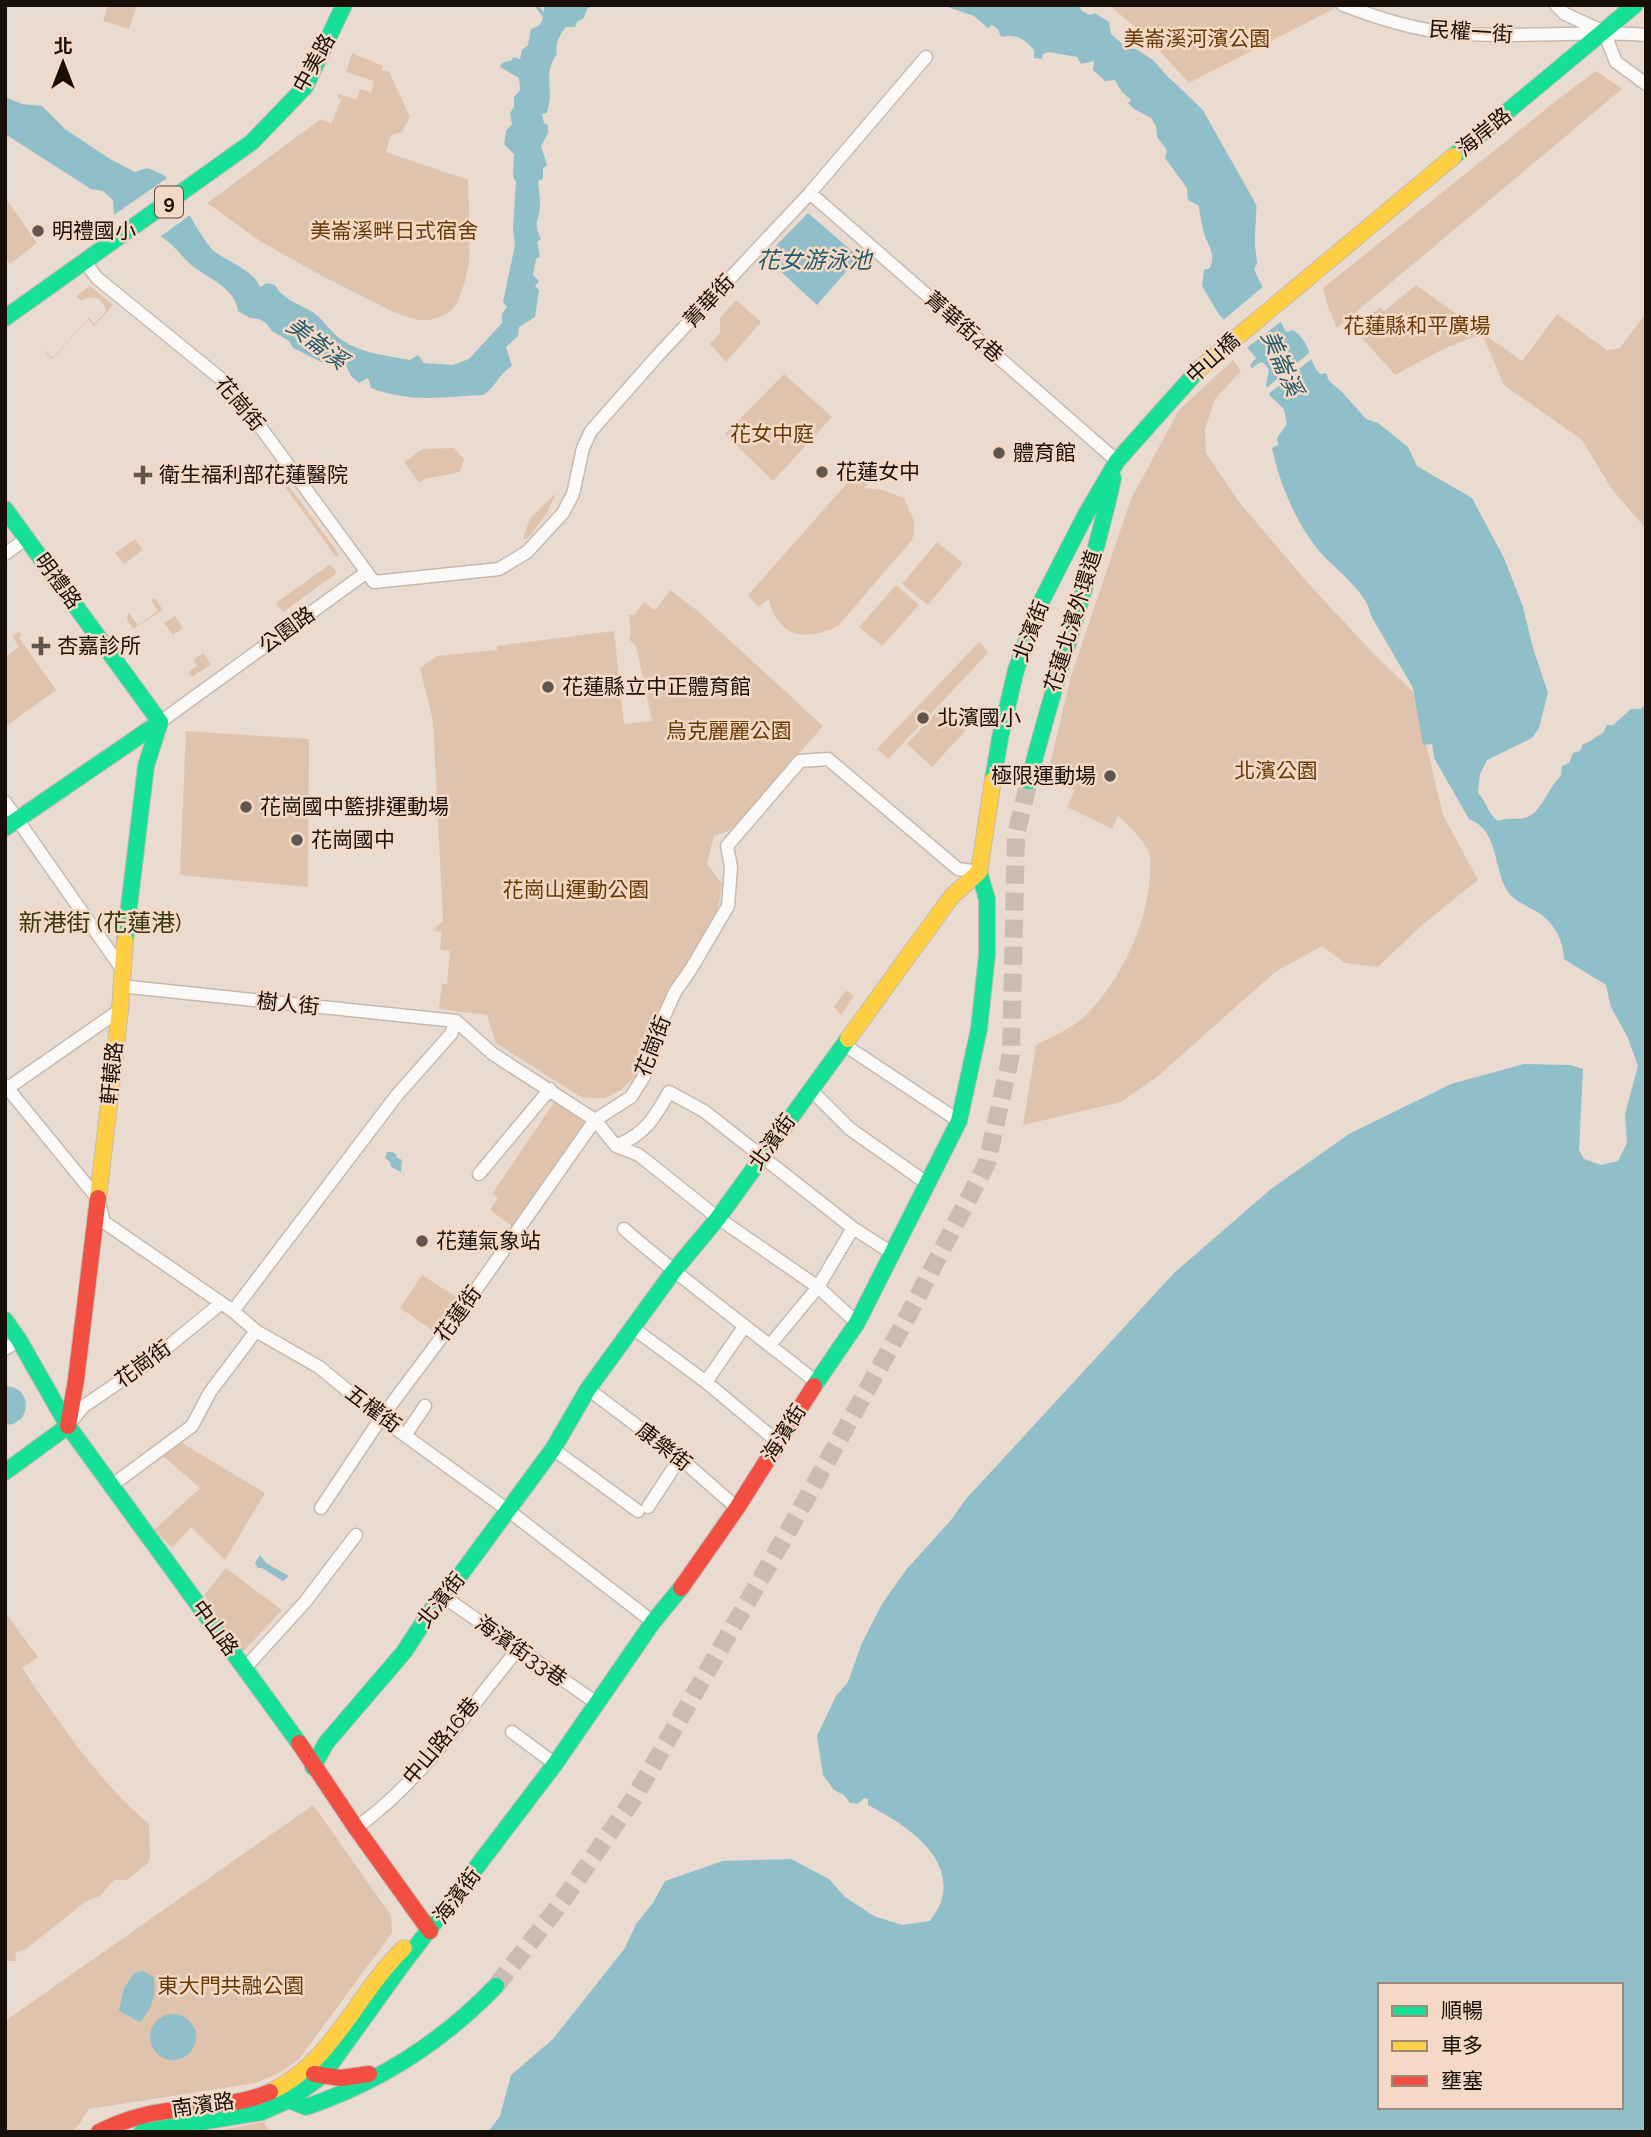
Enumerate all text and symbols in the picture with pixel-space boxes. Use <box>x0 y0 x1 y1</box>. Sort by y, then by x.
street label: 民權一街 <box>1428 16 1514 47</box>
park label: 美崙溪河濱公園 <box>1124 26 1271 51</box>
north arrow <box>28 28 98 98</box>
street label: 中美路 <box>287 29 340 96</box>
text: 北 <box>53 35 73 57</box>
street label: 海岸路 <box>1451 102 1516 161</box>
road number: 9 <box>155 186 183 218</box>
place label: 明禮國小 <box>52 218 136 243</box>
park label: 美崙溪畔日式宿舍 <box>310 218 478 243</box>
marker: 明禮國小 <box>30 223 46 239</box>
water label: 花女游泳池 <box>757 246 874 273</box>
street label: 菁華街 <box>678 269 739 332</box>
street label: 菁華街4巷 <box>920 286 1009 367</box>
water label: 美崙溪 <box>282 311 355 376</box>
park label: 花蓮縣和平廣場 <box>1344 313 1491 338</box>
water label: 美崙溪 <box>1256 326 1310 403</box>
street label: 中山橋 <box>1181 327 1244 388</box>
street label: 花崗街 <box>211 372 270 436</box>
park label: 花女中庭 <box>730 421 814 446</box>
place label: 體育館 <box>1013 440 1076 465</box>
marker: 體育館 <box>991 445 1007 461</box>
place label: 花蓮女中 <box>836 459 920 484</box>
place label: 衛生福利部花蓮醫院 <box>159 462 348 487</box>
marker: 花蓮女中 <box>814 464 830 480</box>
marker: 衛生福利部花蓮醫院 <box>133 465 153 485</box>
street label: 花蓮北濱外環道 <box>1039 547 1106 695</box>
street label: 明禮路 <box>30 548 87 614</box>
street label: 北濱街 <box>1008 597 1053 665</box>
street label: 公園路 <box>254 601 320 658</box>
place label: 杏嘉診所 <box>57 633 141 658</box>
marker: 杏嘉診所 <box>31 636 51 656</box>
place label: 花蓮縣立中正體育館 <box>562 674 751 699</box>
marker: 花蓮縣立中正體育館 <box>540 679 556 695</box>
place label: 北濱國小 <box>937 705 1021 730</box>
marker: 北濱國小 <box>915 710 931 726</box>
park label: 烏克麗麗公園 <box>666 718 792 743</box>
park label: 北濱公園 <box>1234 758 1318 783</box>
place label: 極限運動場 <box>991 763 1096 788</box>
marker: 極限運動場 <box>1102 768 1118 784</box>
place label: 花崗國中籃排運動場 <box>260 794 449 819</box>
marker: 花崗國中籃排運動場 <box>238 799 254 815</box>
place label: 花崗國中 <box>311 827 395 852</box>
marker: 花崗國中 <box>289 832 305 848</box>
park label: 花崗山運動公園 <box>503 877 650 902</box>
district label: 新港街 (花蓮港) <box>18 908 182 937</box>
street label: 樹人街 <box>255 988 321 1019</box>
street label: 花崗街 <box>630 1012 675 1080</box>
street label: 軒轅路 <box>96 1040 127 1106</box>
street label: 北濱街 <box>743 1109 800 1175</box>
place label: 花蓮氣象站 <box>436 1228 541 1253</box>
marker: 花蓮氣象站 <box>414 1233 430 1249</box>
street label: 花蓮街 <box>429 1281 486 1347</box>
street label: 花崗街 <box>110 1335 176 1392</box>
street label: 五權街 <box>341 1380 406 1438</box>
street label: 海濱街 <box>756 1399 811 1466</box>
street label: 康樂街 <box>632 1417 697 1476</box>
street label: 北濱街 <box>411 1567 470 1632</box>
street label: 中山路 <box>187 1595 244 1661</box>
street label: 海濱街33巷 <box>471 1610 572 1691</box>
street label: 中山路16巷 <box>397 1692 484 1789</box>
street label: 海濱街 <box>428 1863 486 1928</box>
park label: 東大門共融公園 <box>158 1973 305 1998</box>
legend <box>1378 1983 1623 2109</box>
text: 順暢 <box>1441 1998 1483 2023</box>
text: 車多 <box>1441 2033 1483 2058</box>
text: 壅塞 <box>1441 2068 1483 2093</box>
street label: 南濱路 <box>170 2088 236 2121</box>

